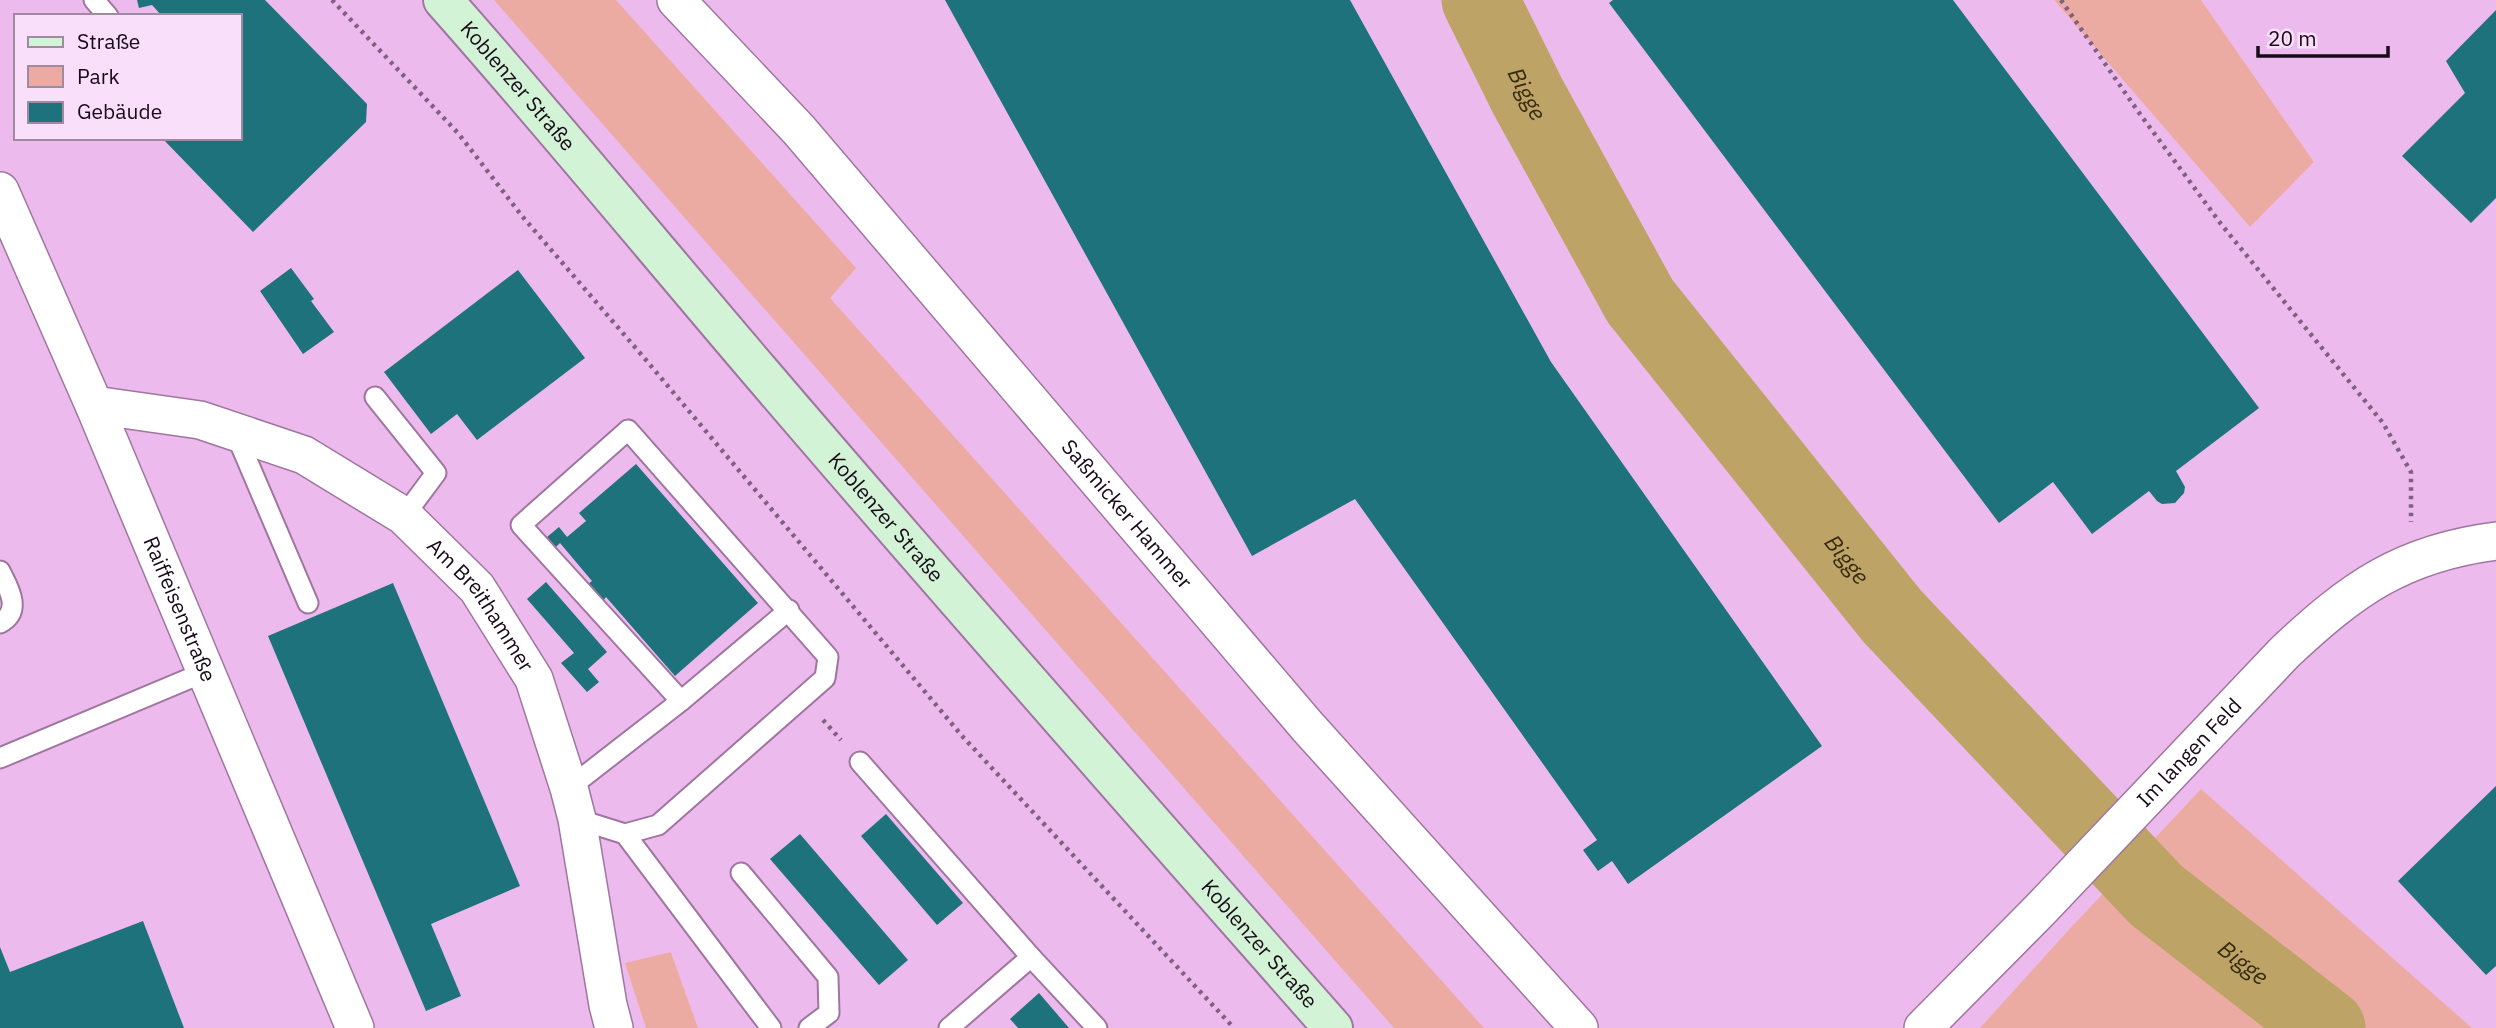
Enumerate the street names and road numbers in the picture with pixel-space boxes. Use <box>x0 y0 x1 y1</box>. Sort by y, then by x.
street label: Koblenzer Straße <box>455 14 582 156</box>
street label: Saßmicker Hammer <box>1056 433 1199 595</box>
street label: Koblenzer Straße <box>822 446 950 588</box>
street label: Raiffeisenstraße <box>138 532 223 686</box>
street label: Am Breithammer <box>421 532 541 677</box>
street label: Im langen Feld <box>2130 691 2247 813</box>
street label: Koblenzer Straße <box>1196 873 1324 1014</box>

